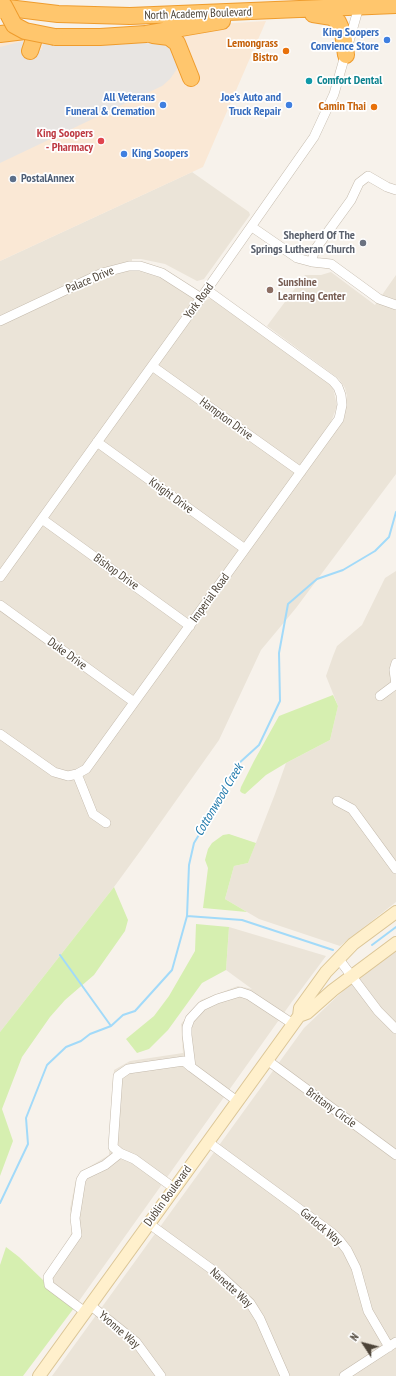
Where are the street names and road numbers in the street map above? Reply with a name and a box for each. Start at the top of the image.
street label: North Academy Boulevard [144,5,252,23]
street label: Palace Drive [64,263,116,297]
street label: York Road [181,280,217,322]
street label: Hampton Drive [197,395,255,443]
street label: Knight Drive [146,475,196,517]
street label: Bishop Drive [91,551,141,593]
street label: Imperial Road [187,571,233,625]
street label: Duke Drive [44,635,90,673]
street label: Brittany Circle [303,1085,359,1131]
street label: Dublin Boulevard [141,1163,195,1229]
street label: Garlock Way [297,1205,345,1249]
street label: Nanette Way [207,1265,255,1311]
street label: Yvonne Way [95,1308,143,1352]

